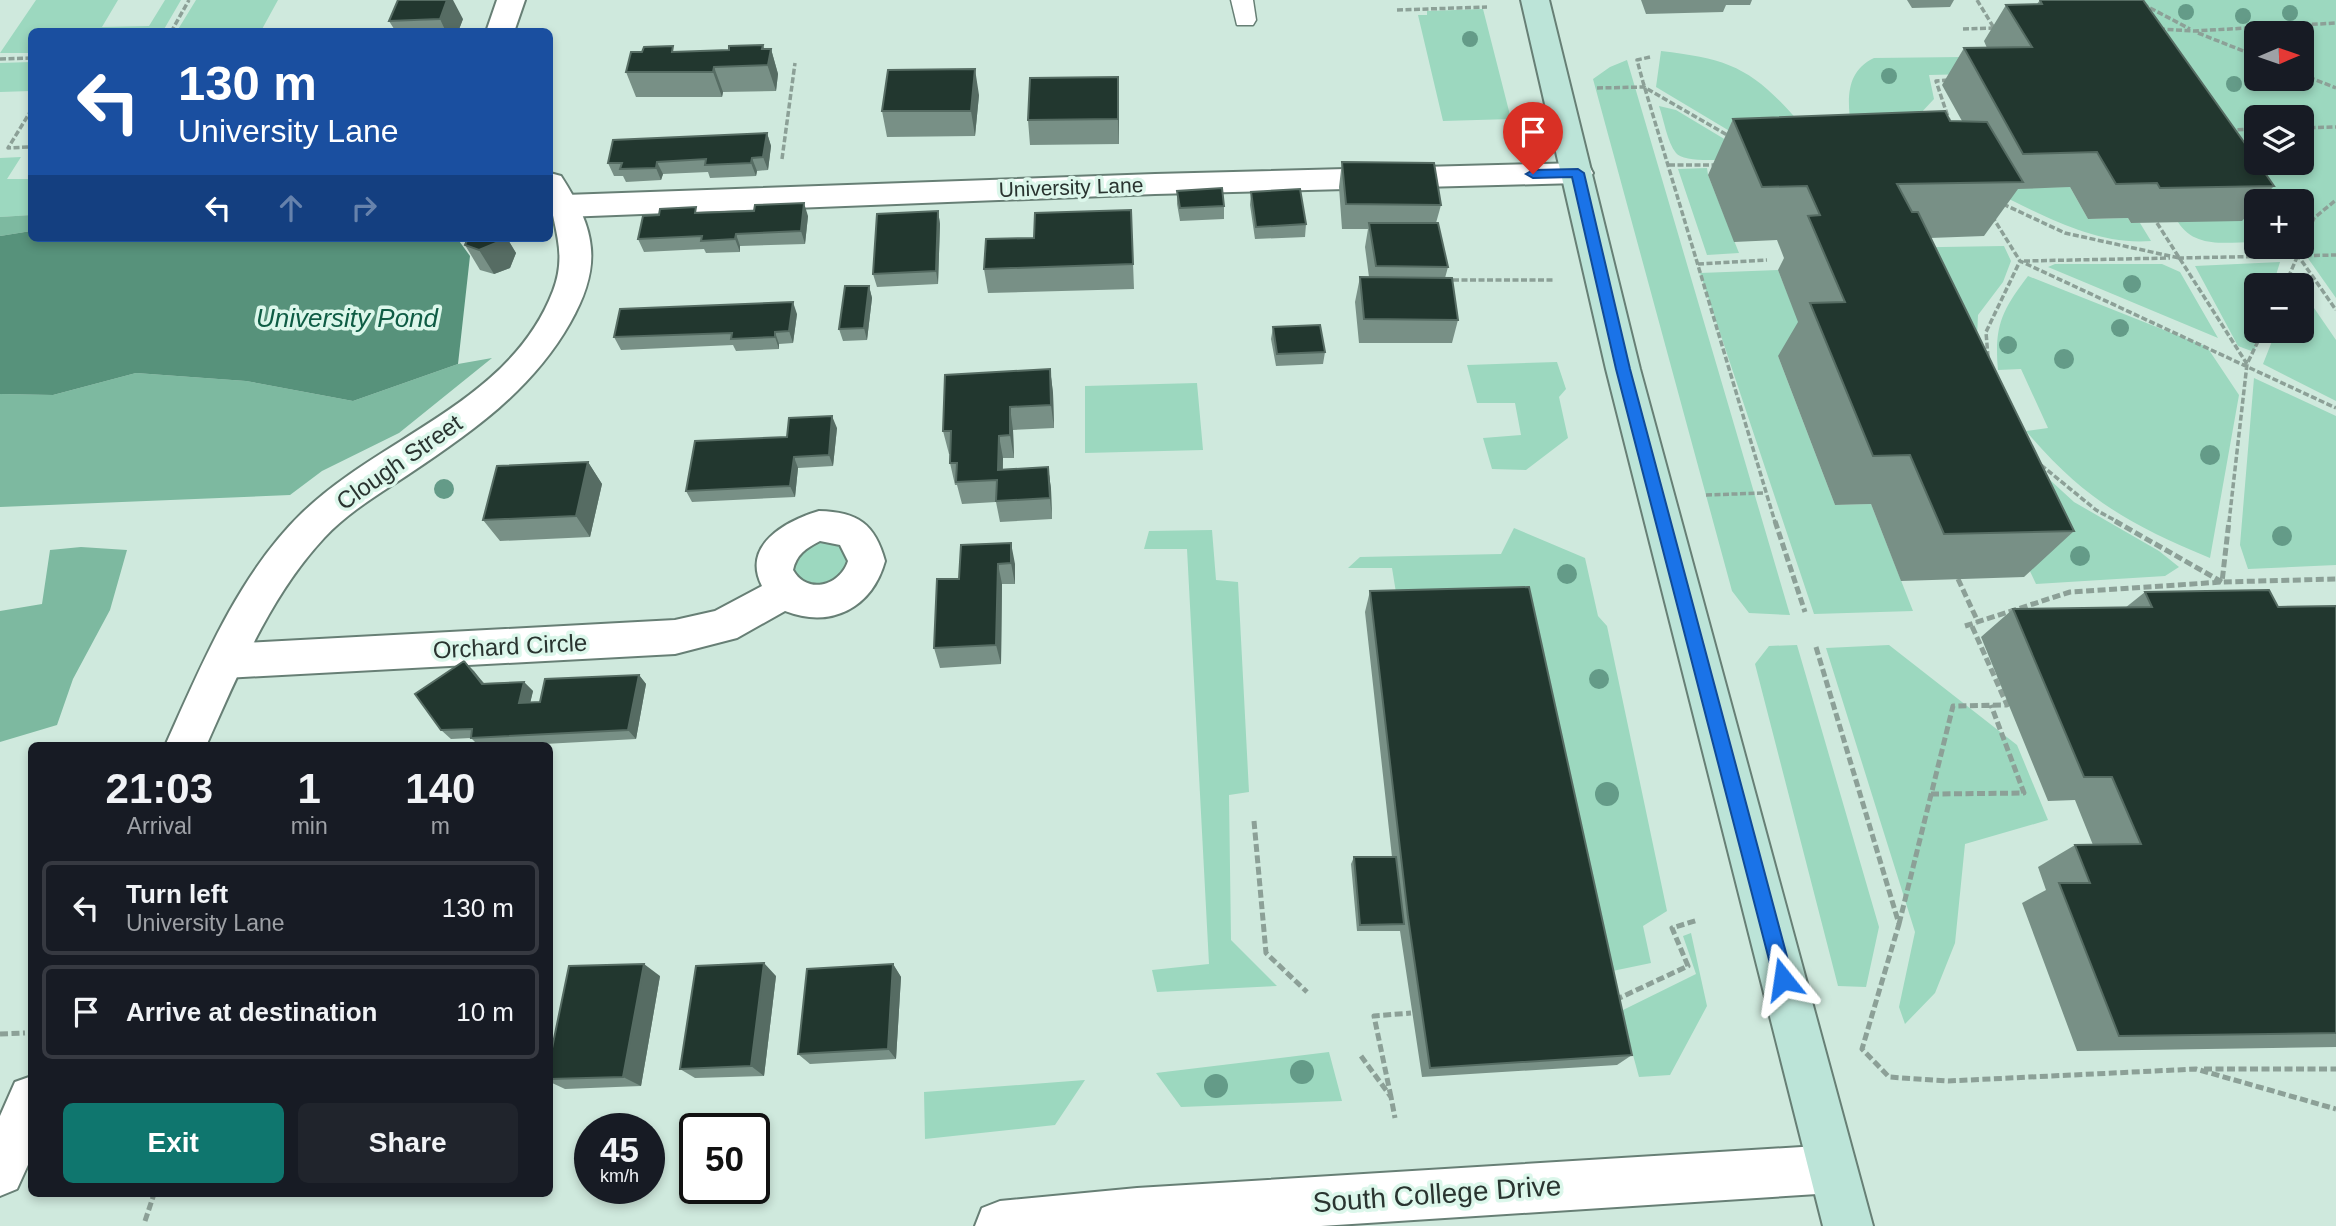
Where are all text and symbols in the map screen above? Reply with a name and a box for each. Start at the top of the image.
north arrow [2244,21,2314,91]
map controls [2244,21,2314,343]
icon: left [63,56,154,147]
text: 130 m [178,56,317,110]
pin [1503,102,1563,174]
button: layers [2244,105,2314,175]
text: University Lane [178,113,399,149]
icon: arrive [1514,113,1552,151]
street label: University Lane [998,173,1144,201]
icon: left [199,189,237,227]
icon: ahead [272,189,310,227]
icon: right [345,189,383,227]
button: + [2244,189,2314,259]
button: − [2244,273,2314,343]
water label: University Pond [256,303,440,333]
street label: Clough Street [331,409,467,515]
street label: Orchard Circle [432,628,588,664]
text: 21:03 [106,765,213,812]
text: 1 [297,765,321,812]
text: 140 [405,765,475,812]
text: Arrival [127,813,192,839]
text: min [291,813,328,839]
text: m [431,813,450,839]
text: Turn left [126,879,228,909]
icon: left [67,889,105,927]
text: 130 m [442,893,514,923]
text: University Lane [126,910,285,936]
position arrow [1746,942,1820,1016]
icon: arrive [67,993,105,1031]
text: Arrive at destination [126,997,377,1027]
text: 10 m [456,997,514,1027]
button: Exit [63,1103,284,1183]
button: Share [298,1103,518,1183]
speed limit sign: 50 [679,1113,770,1204]
text: 45 [600,1130,639,1169]
text: km/h [600,1166,639,1186]
street label: South College Drive [1312,1170,1562,1218]

